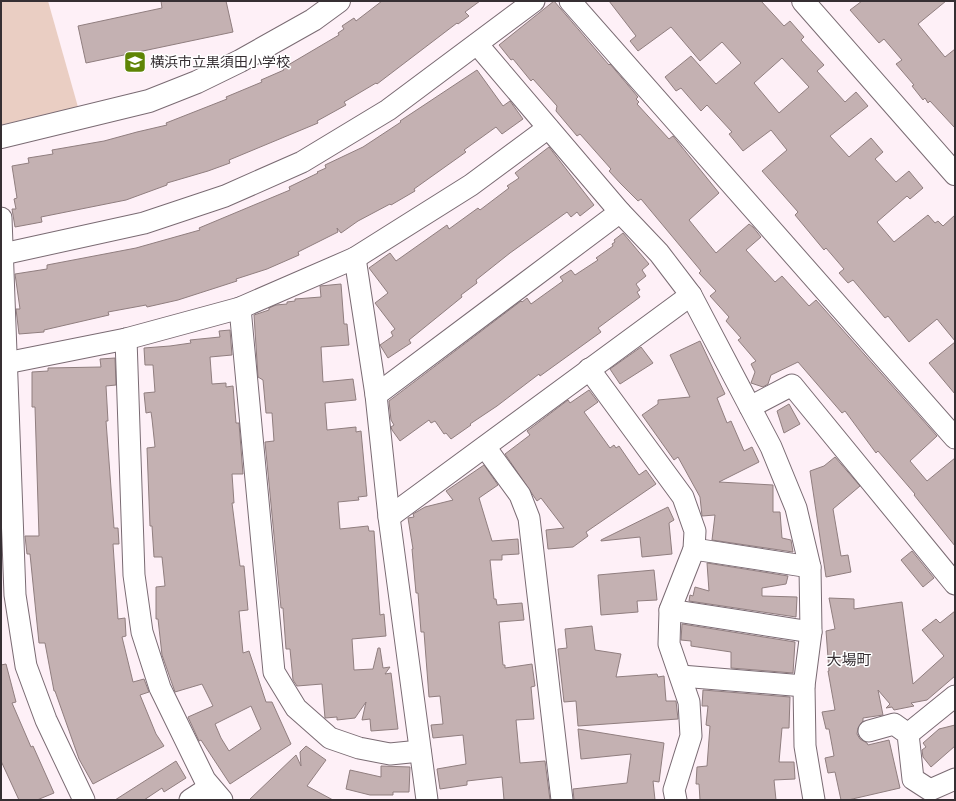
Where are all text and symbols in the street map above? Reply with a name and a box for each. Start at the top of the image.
school or university icon: 横浜市立黒須田小学校 [122,49,148,75]
place label: 横浜市立黒須田小学校 [150,53,290,70]
district label: 大場町 [826,650,872,668]

